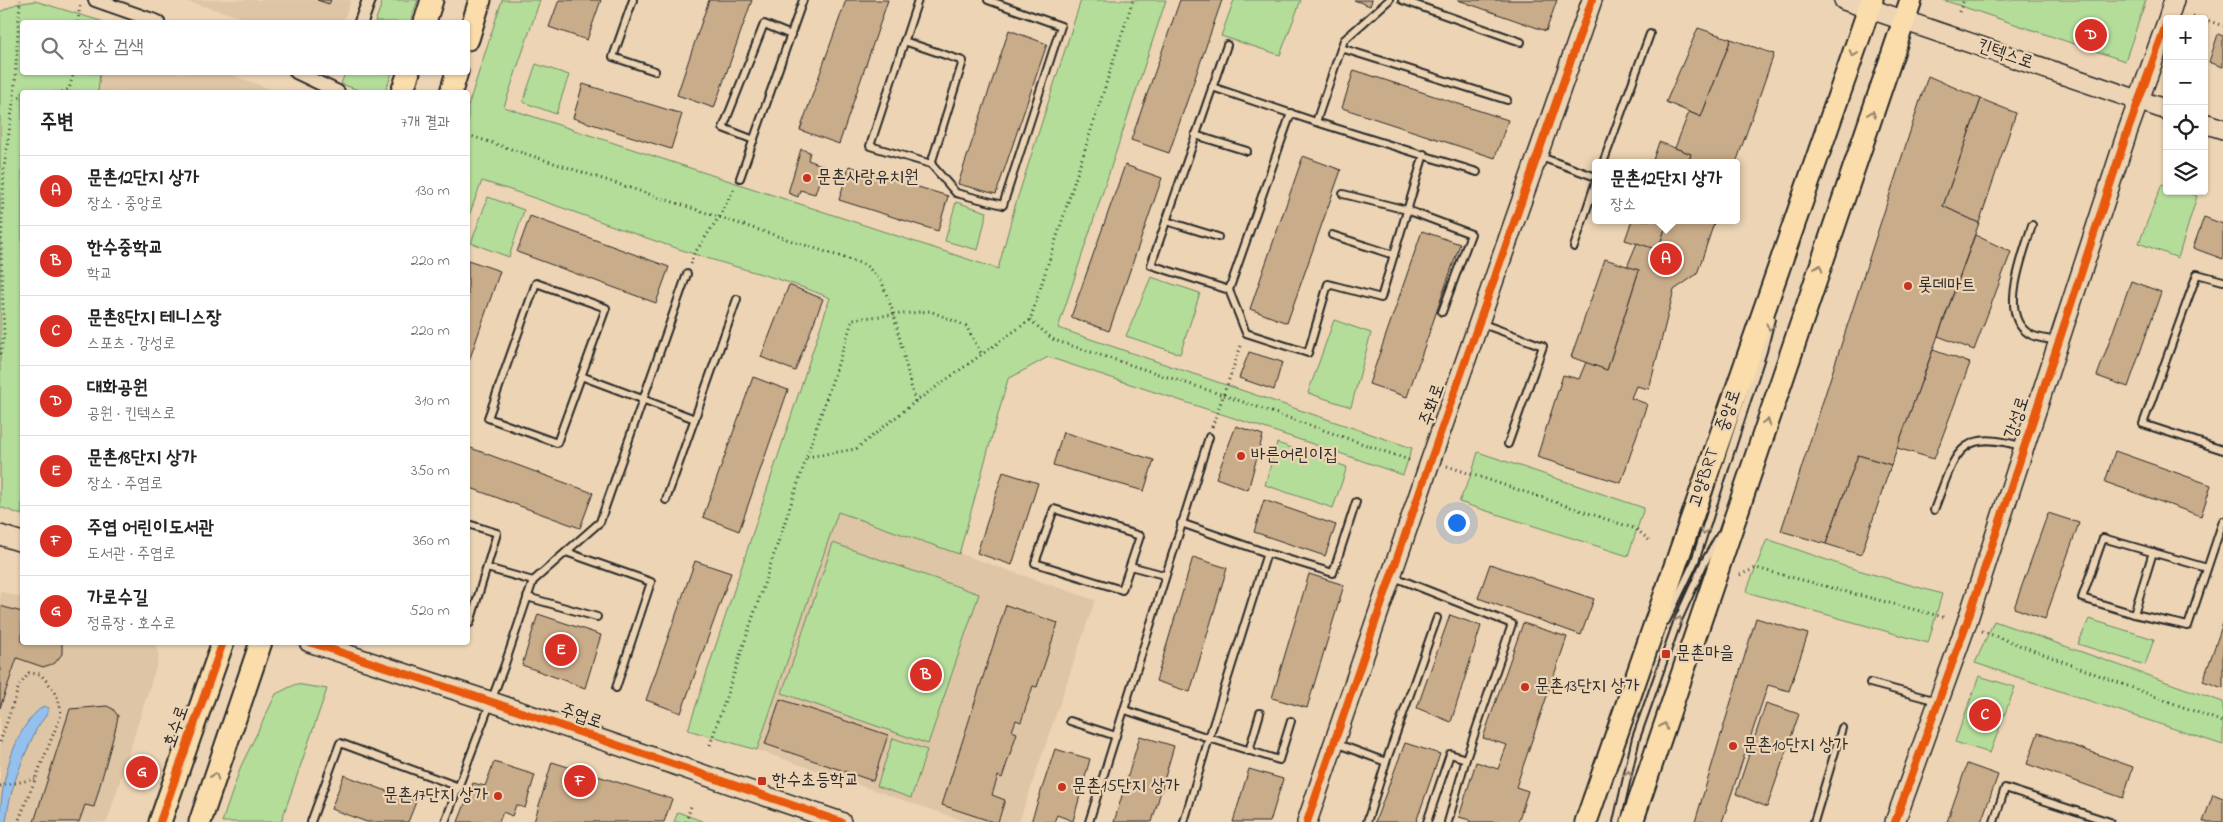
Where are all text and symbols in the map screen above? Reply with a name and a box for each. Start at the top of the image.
map controls [2163,15,2208,195]
button: + [2163,15,2208,60]
pin: D [2075,16,2107,54]
search box [20,20,470,75]
street label: 킨텍스로 [1973,33,2037,77]
icon: search [38,34,66,62]
text: 장소 검색 [78,34,144,61]
one-way arrow [1849,50,1859,58]
button: − [2163,60,2208,105]
button: locate [2163,105,2208,150]
text: 주변 [40,108,74,138]
text: 7개 결과 [401,111,450,135]
one-way arrow [1866,111,1876,119]
button: layers [2163,150,2208,195]
popup [1592,159,1740,224]
text: 문촌12단지 상가 [87,165,199,192]
place label: 문촌사랑유치원 [817,165,918,191]
text: 문촌12단지 상가 [1610,166,1722,193]
marker: 문촌사랑유치원 [801,172,813,184]
text: A [51,179,61,203]
text: 130 m [415,179,450,203]
text: 장소 · 중앙로 [87,192,163,216]
text: 장소 [1610,193,1636,217]
text: 한수중학교 [87,235,163,262]
pin: A [1650,240,1682,278]
text: B [51,249,61,273]
text: 220 m [411,249,450,273]
text: 학교 [87,262,113,286]
one-way arrow [1814,265,1824,273]
place label: 롯데마트 [1918,273,1976,299]
marker: 롯데마트 [1902,280,1914,292]
text: 문촌8단지 테니스장 [87,305,221,332]
text: C [52,319,60,343]
text: 220 m [411,319,450,343]
one-way arrow [1765,322,1775,330]
text: 스포츠 · 강성로 [87,332,176,356]
text: 대화공원 [87,375,148,402]
street label: 주화로 [1414,380,1452,430]
street label: 중앙로 [1710,386,1748,436]
text: D [50,389,62,413]
text: 310 m [415,389,450,413]
street label: 강성로 [1999,393,2037,443]
text: 공원 · 킨텍스로 [87,402,176,426]
one-way arrow [1761,418,1771,427]
place label: 바른어린이집 [1251,443,1338,469]
text: 문촌18단지 상가 [87,445,197,472]
street label: 고양BRT [1683,445,1727,511]
marker: 바른어린이집 [1235,450,1247,462]
text: E [51,459,61,483]
text: 350 m [411,459,450,483]
text: 장소 · 주엽로 [87,472,163,496]
your location [1444,510,1470,536]
text: 주엽 어린이도서관 [87,515,214,542]
one-way arrow [1700,527,1710,535]
text: F [51,529,61,553]
text: 360 m [413,529,450,553]
text: 도서관 · 주엽로 [87,542,176,566]
text: 가로수길 [87,585,148,612]
text: G [51,599,61,623]
text: 520 m [410,599,450,623]
text: 정류장 · 호수로 [87,612,176,636]
one-way arrow [1672,616,1683,625]
pin: E [545,631,577,669]
place label: 문촌마을 [1676,641,1734,667]
marker: 문촌마을 [1660,648,1672,660]
pin: B [910,656,942,694]
place label: 문촌13단지 상가 [1535,674,1640,700]
marker: 문촌13단지 상가 [1519,681,1531,693]
pin: C [1969,696,2001,734]
street label: 주엽로 [556,698,606,736]
street label: 호수로 [158,702,196,752]
one-way arrow [1658,722,1668,731]
place label: 문촌10단지 상가 [1743,733,1848,759]
marker: 문촌10단지 상가 [1727,740,1739,752]
pin: G [126,753,158,791]
pin: F [564,762,596,800]
place label: 한수초등학교 [772,768,859,794]
one-way arrow [1622,770,1633,779]
one-way arrow [210,772,220,781]
place label: 문촌15단지 상가 [1072,774,1180,800]
marker: 한수초등학교 [756,775,768,787]
marker: 문촌15단지 상가 [1056,781,1068,793]
place label: 문촌17단지 상가 [383,783,489,809]
marker: 문촌17단지 상가 [492,790,504,802]

